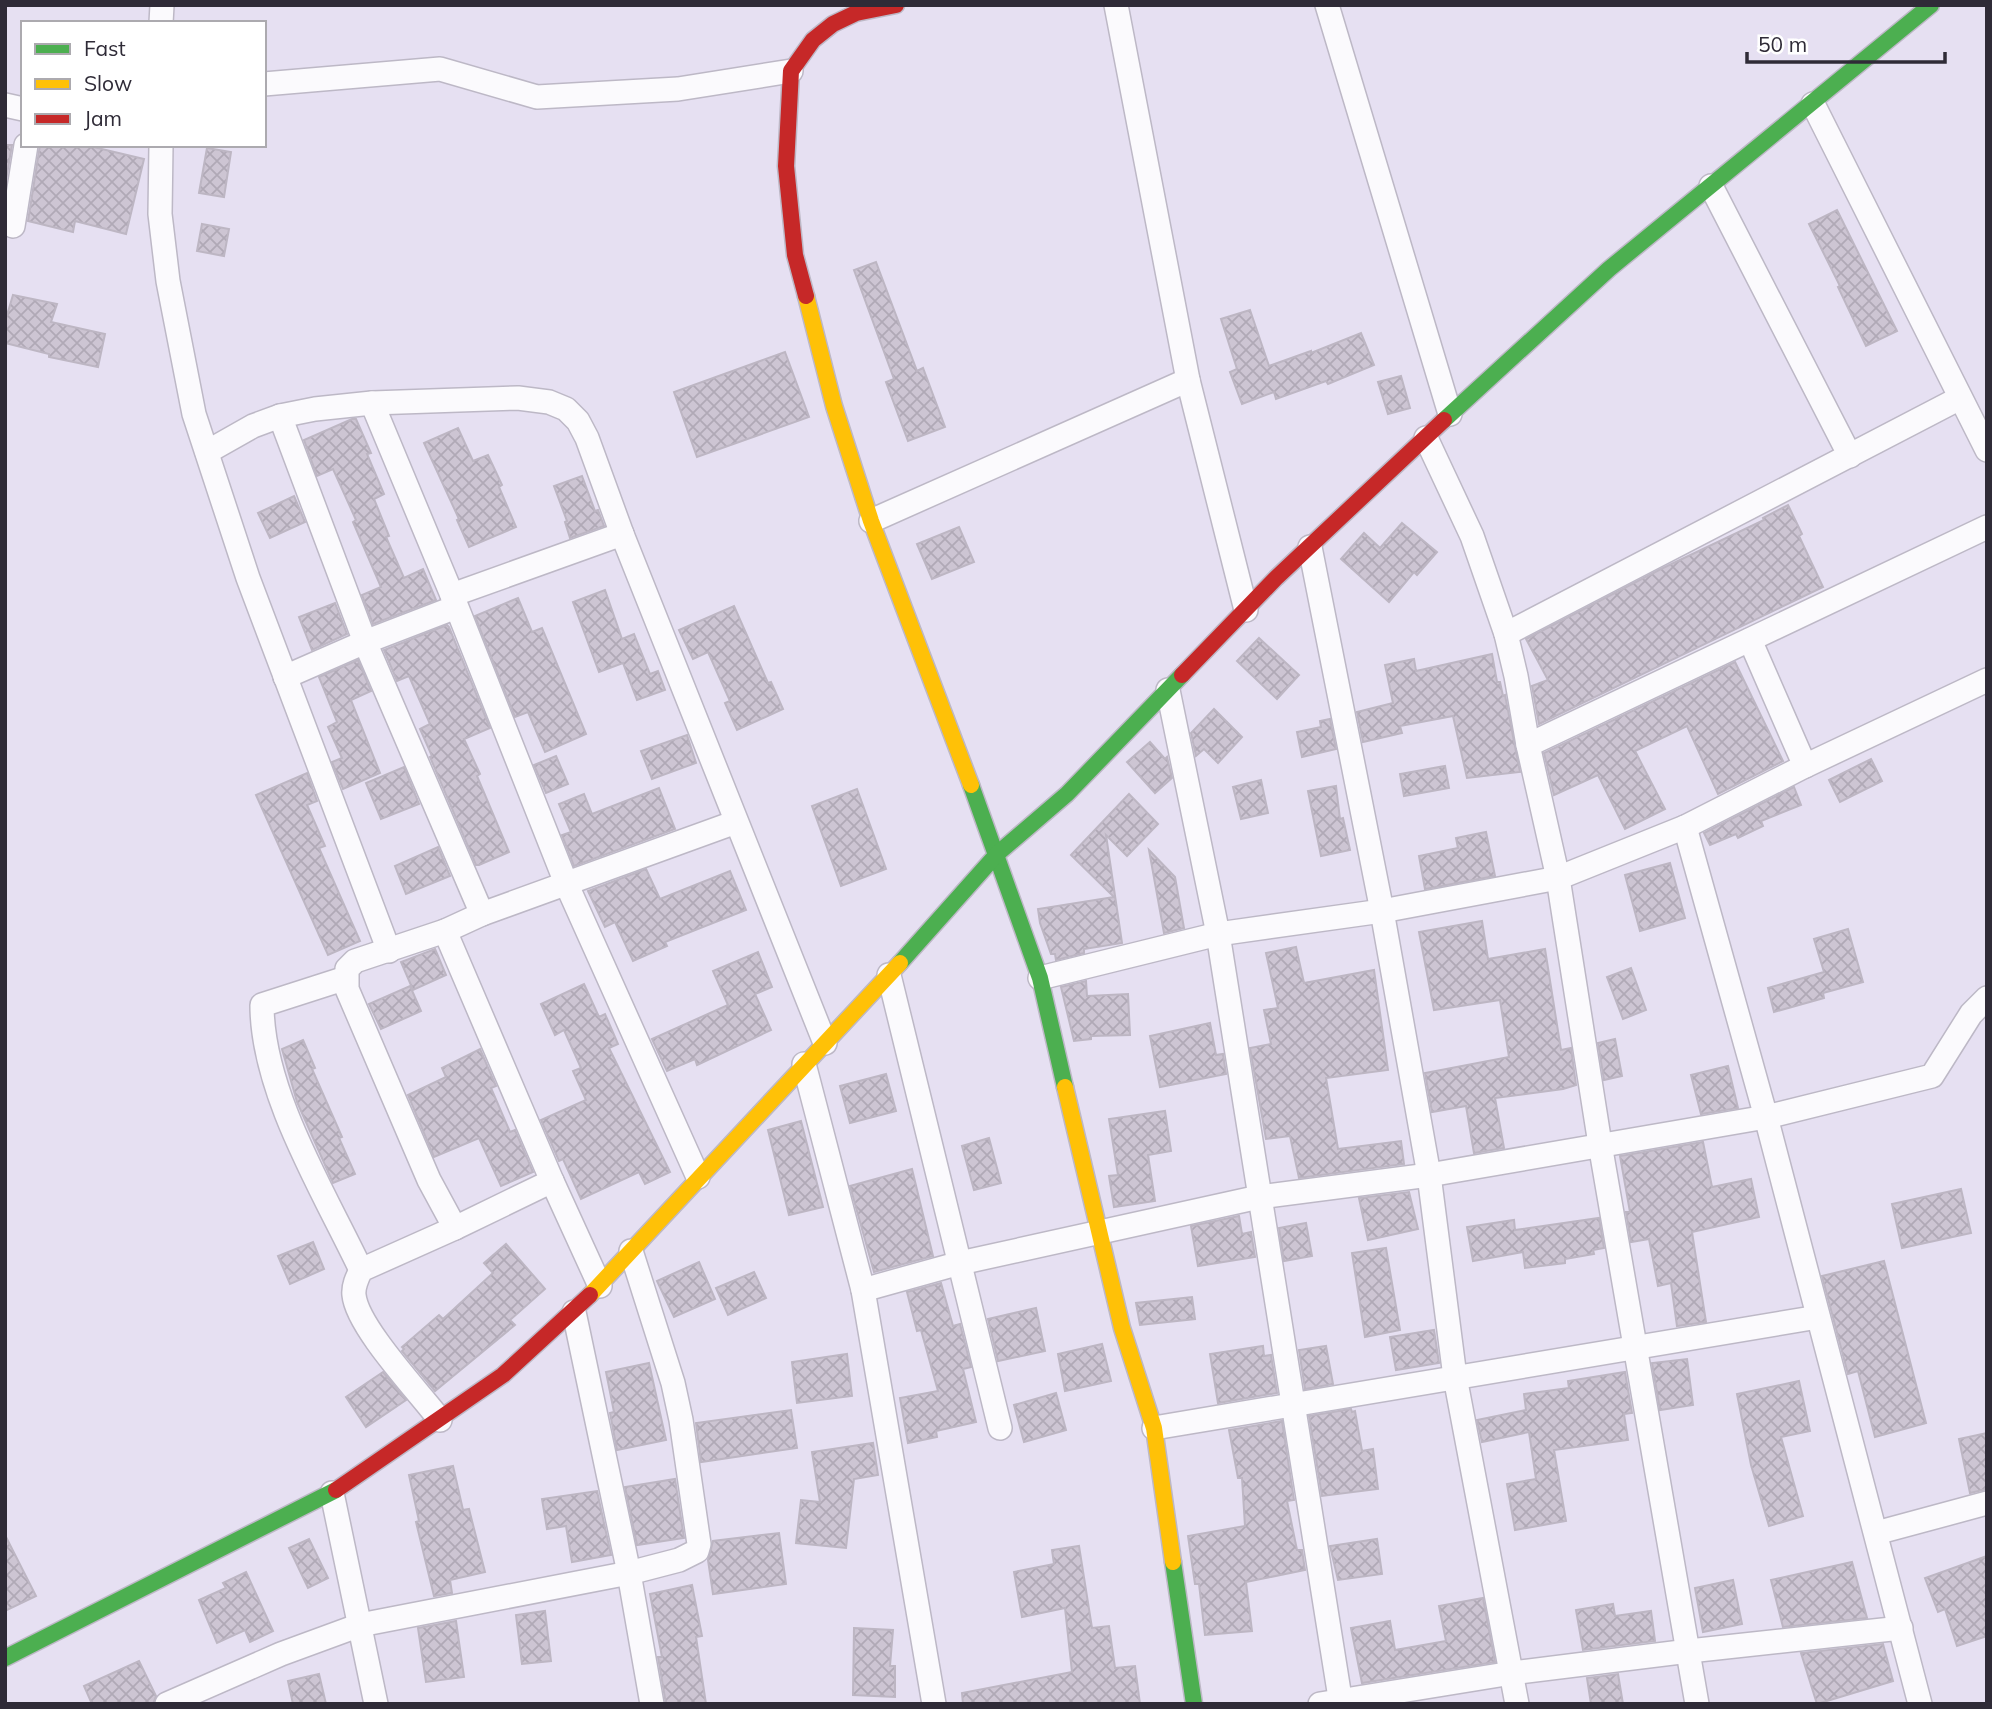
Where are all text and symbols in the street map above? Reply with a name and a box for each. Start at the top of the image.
legend [21,21,266,147]
scale bar [1747,21,1945,65]
text: 50 m [1758,31,1807,57]
text: Fast [84,35,126,61]
text: Slow [84,70,132,96]
text: Jam [84,105,122,131]

